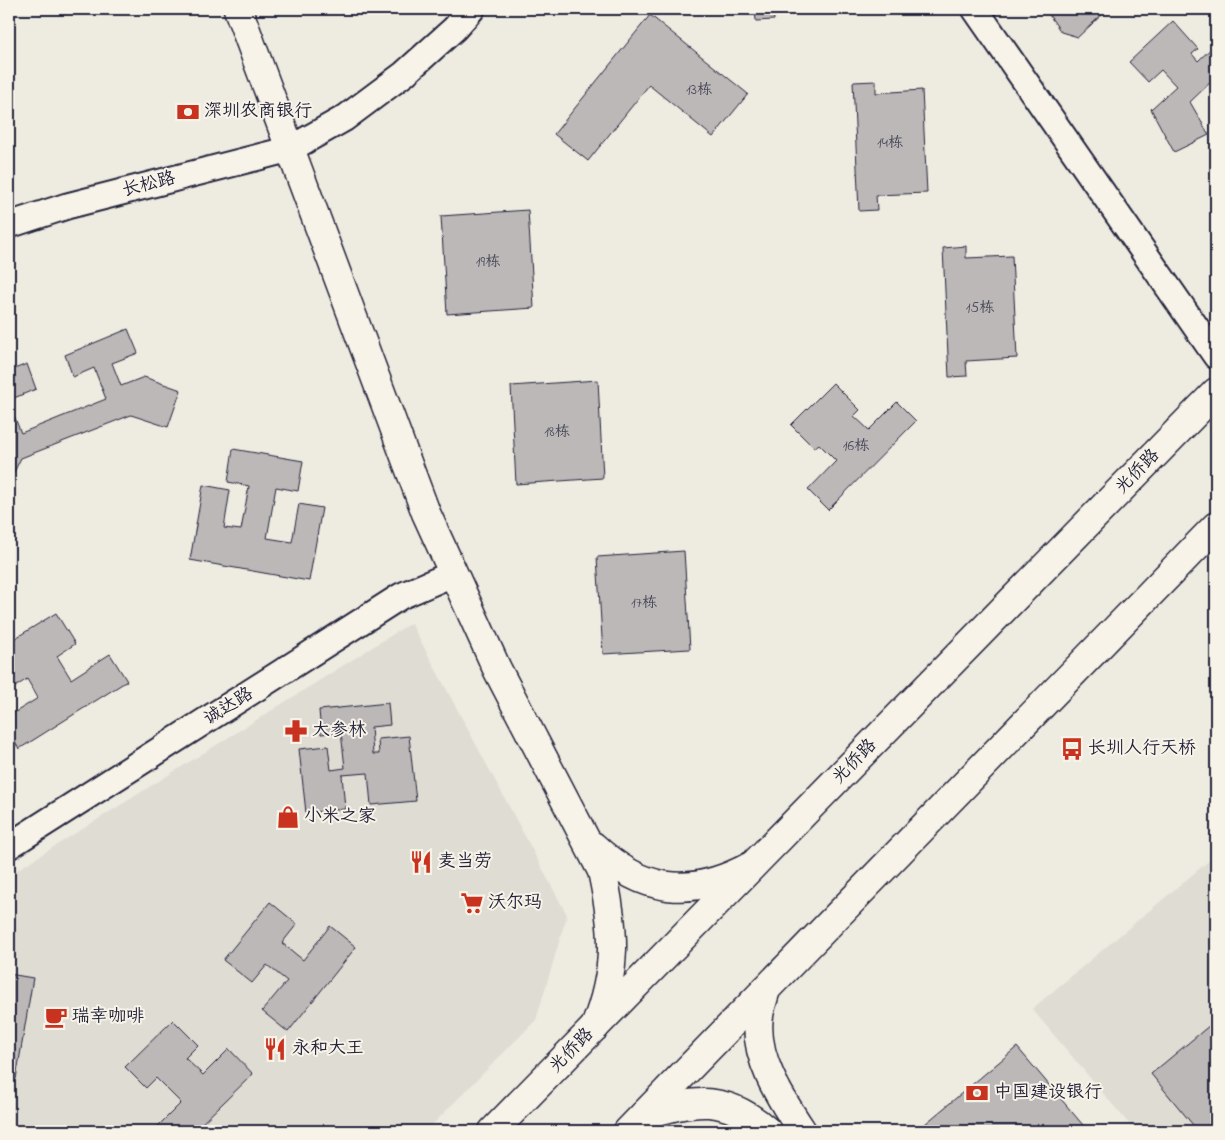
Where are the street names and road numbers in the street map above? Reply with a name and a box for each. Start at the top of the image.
street label: 长松路 [120,166,178,204]
street label: 光侨路 [1110,444,1166,500]
street label: 诚达路 [199,682,259,732]
street label: 光侨路 [827,734,883,790]
street label: 光侨路 [544,1023,600,1079]

